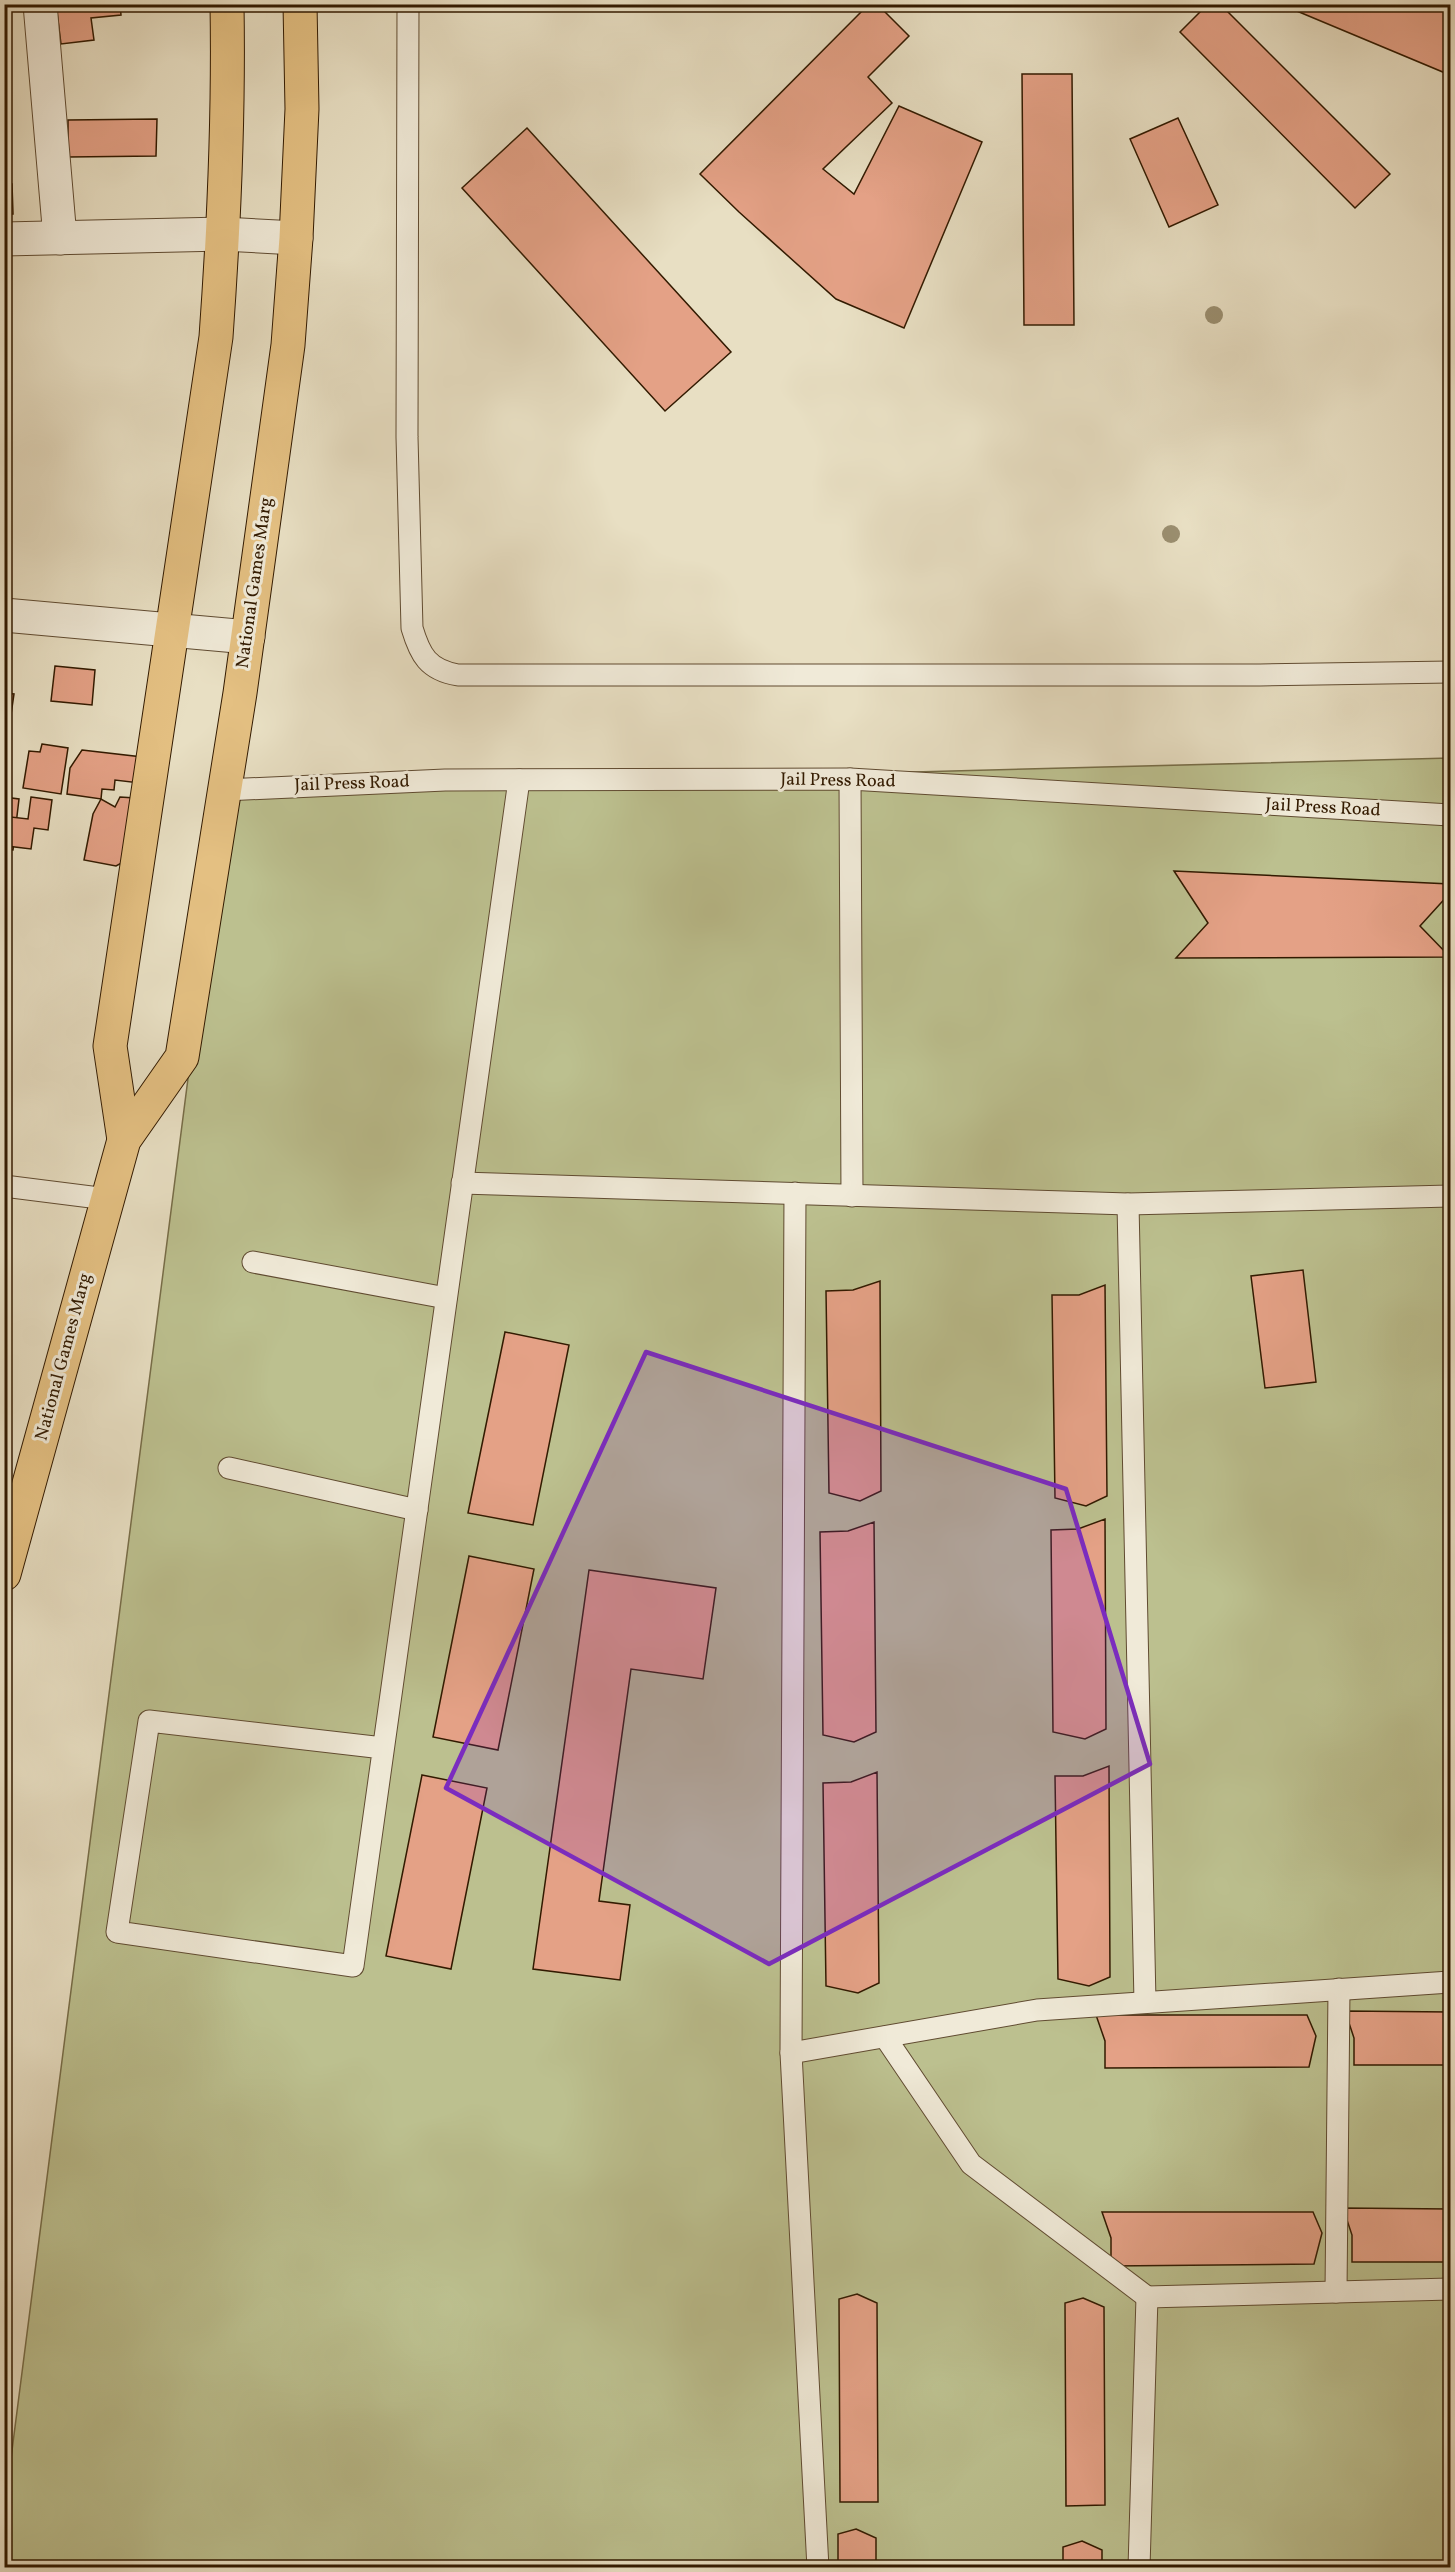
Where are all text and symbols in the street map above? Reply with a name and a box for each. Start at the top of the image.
street label: National Games Marg [231,496,279,670]
street label: Jail Press Road [780,767,896,795]
street label: Jail Press Road [294,769,410,799]
street label: Jail Press Road [1265,792,1381,824]
street label: National Games Marg [30,1270,98,1444]

